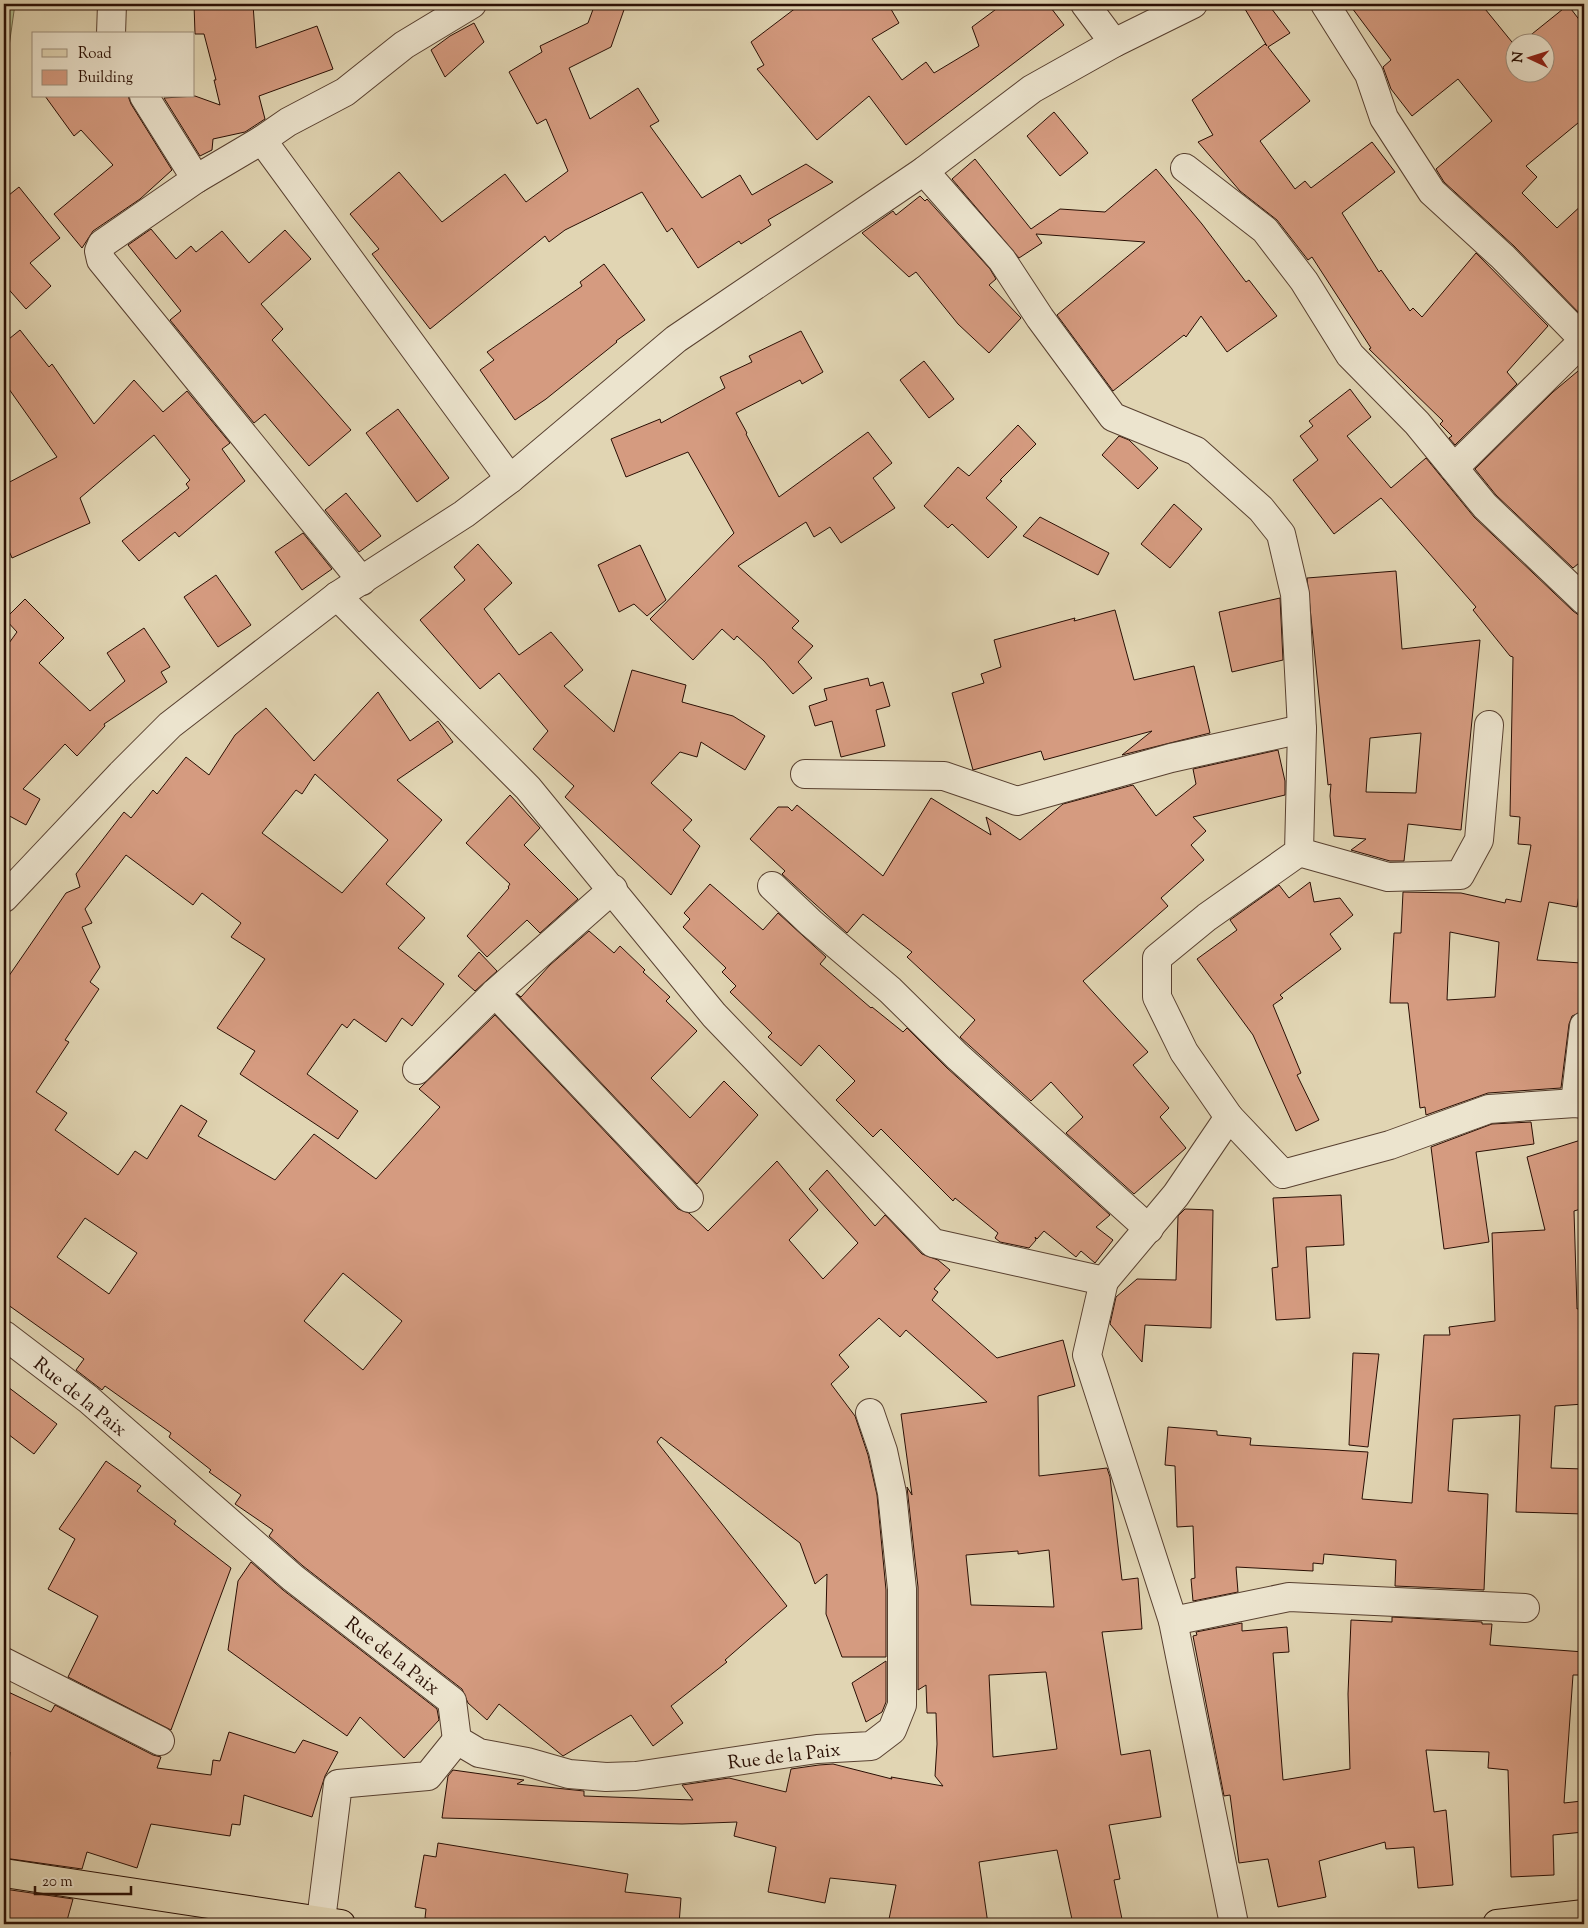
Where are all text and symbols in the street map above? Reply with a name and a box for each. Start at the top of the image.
legend [32,32,195,98]
north arrow [1506,32,1556,82]
text: Road [78,44,112,65]
text: N [1509,51,1529,64]
text: Building [78,68,133,89]
street label: Rue de la Paix [27,1352,132,1444]
street label: Rue de la Paix [338,1611,444,1703]
street label: Rue de la Paix [726,1737,842,1778]
scale bar [35,1863,131,1895]
text: 20 m [42,1872,73,1893]

